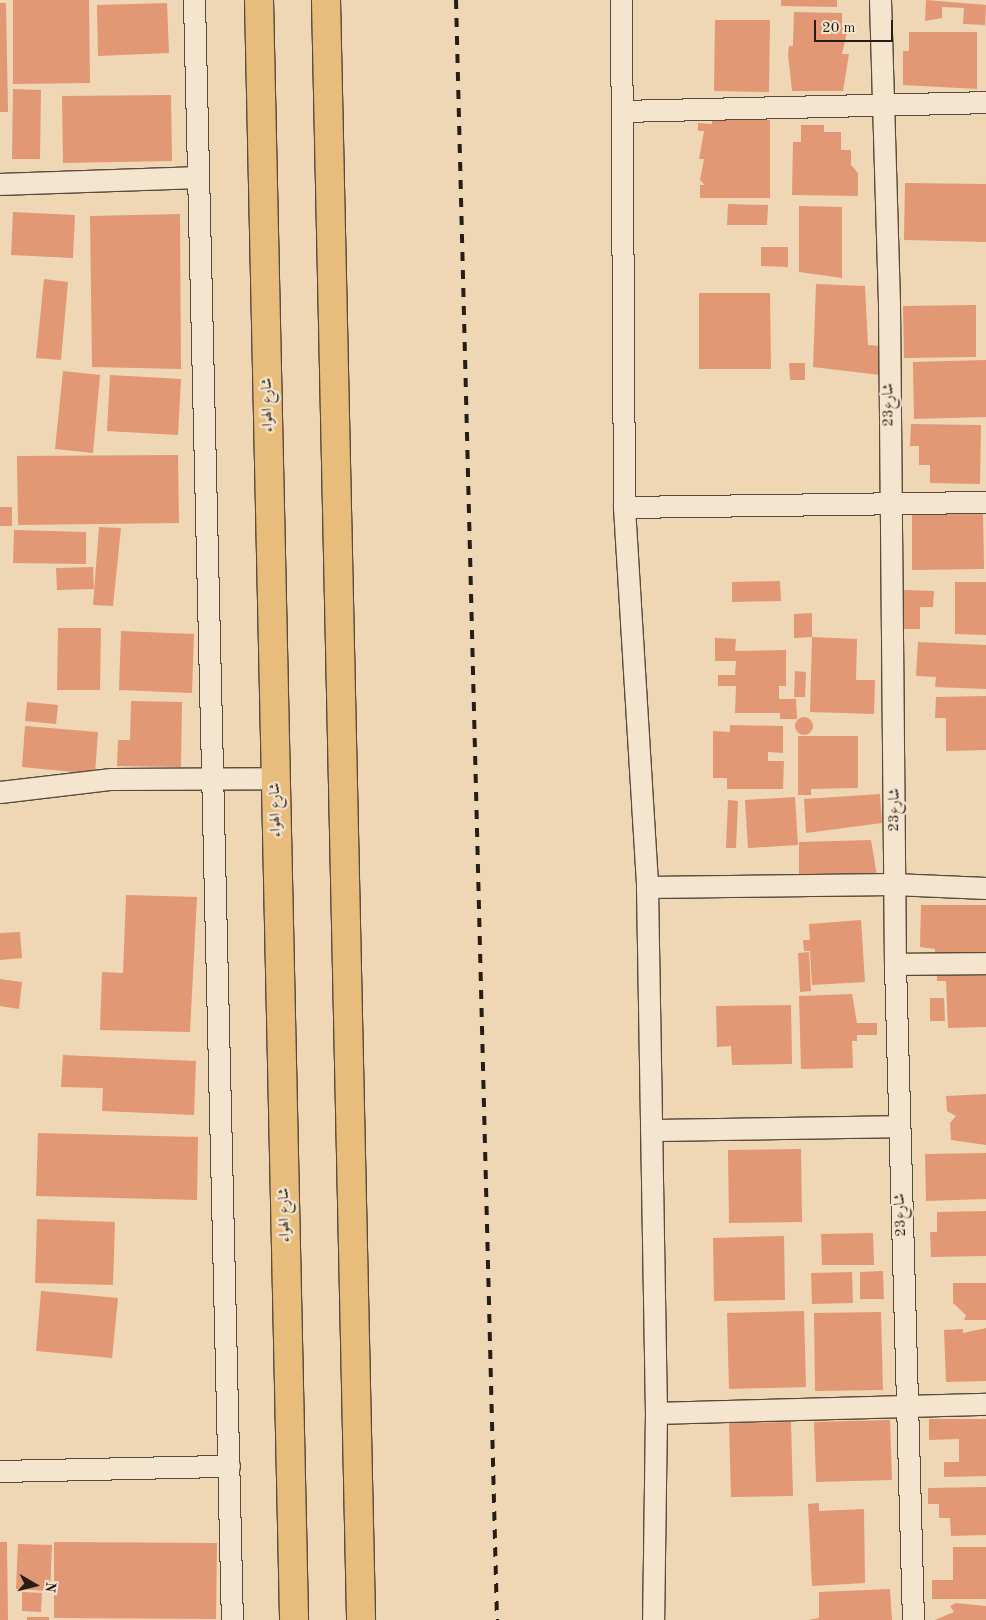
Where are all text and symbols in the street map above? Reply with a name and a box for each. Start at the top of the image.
scale bar [816,10,895,42]
text: 20 m [822,21,856,36]
street label: شارع الهواء [259,378,277,432]
street label: شارع23 [880,383,898,427]
street label: شارع الهواء [267,783,285,837]
street label: شارع23 [886,788,904,832]
street label: شارع الهواء [276,1188,294,1242]
street label: شارع23 [891,1193,911,1237]
north arrow [10,1560,60,1610]
text: N [42,1581,58,1593]

